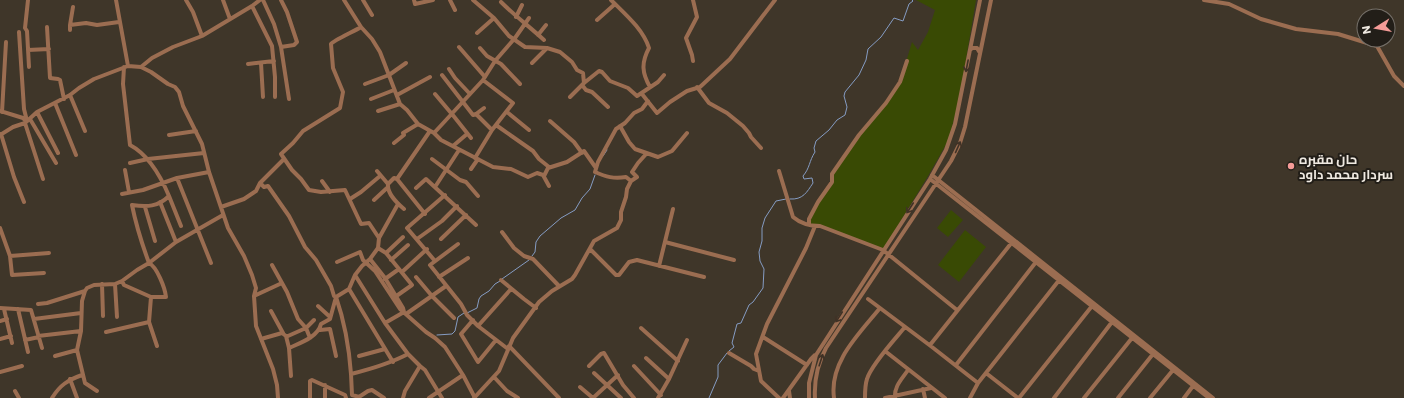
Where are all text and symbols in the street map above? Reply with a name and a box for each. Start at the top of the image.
north arrow [1356,8,1396,48]
text: N [1358,24,1375,35]
one-way arrow [963,59,971,72]
one-way arrow [954,141,962,153]
place label: حان مقبره سردار محمد داود [1299,150,1393,184]
marker: حان مقبره سردار محمد داود [1286,161,1296,171]
one-way arrow [906,202,914,213]
one-way arrow [835,311,843,323]
one-way arrow [818,353,825,366]

